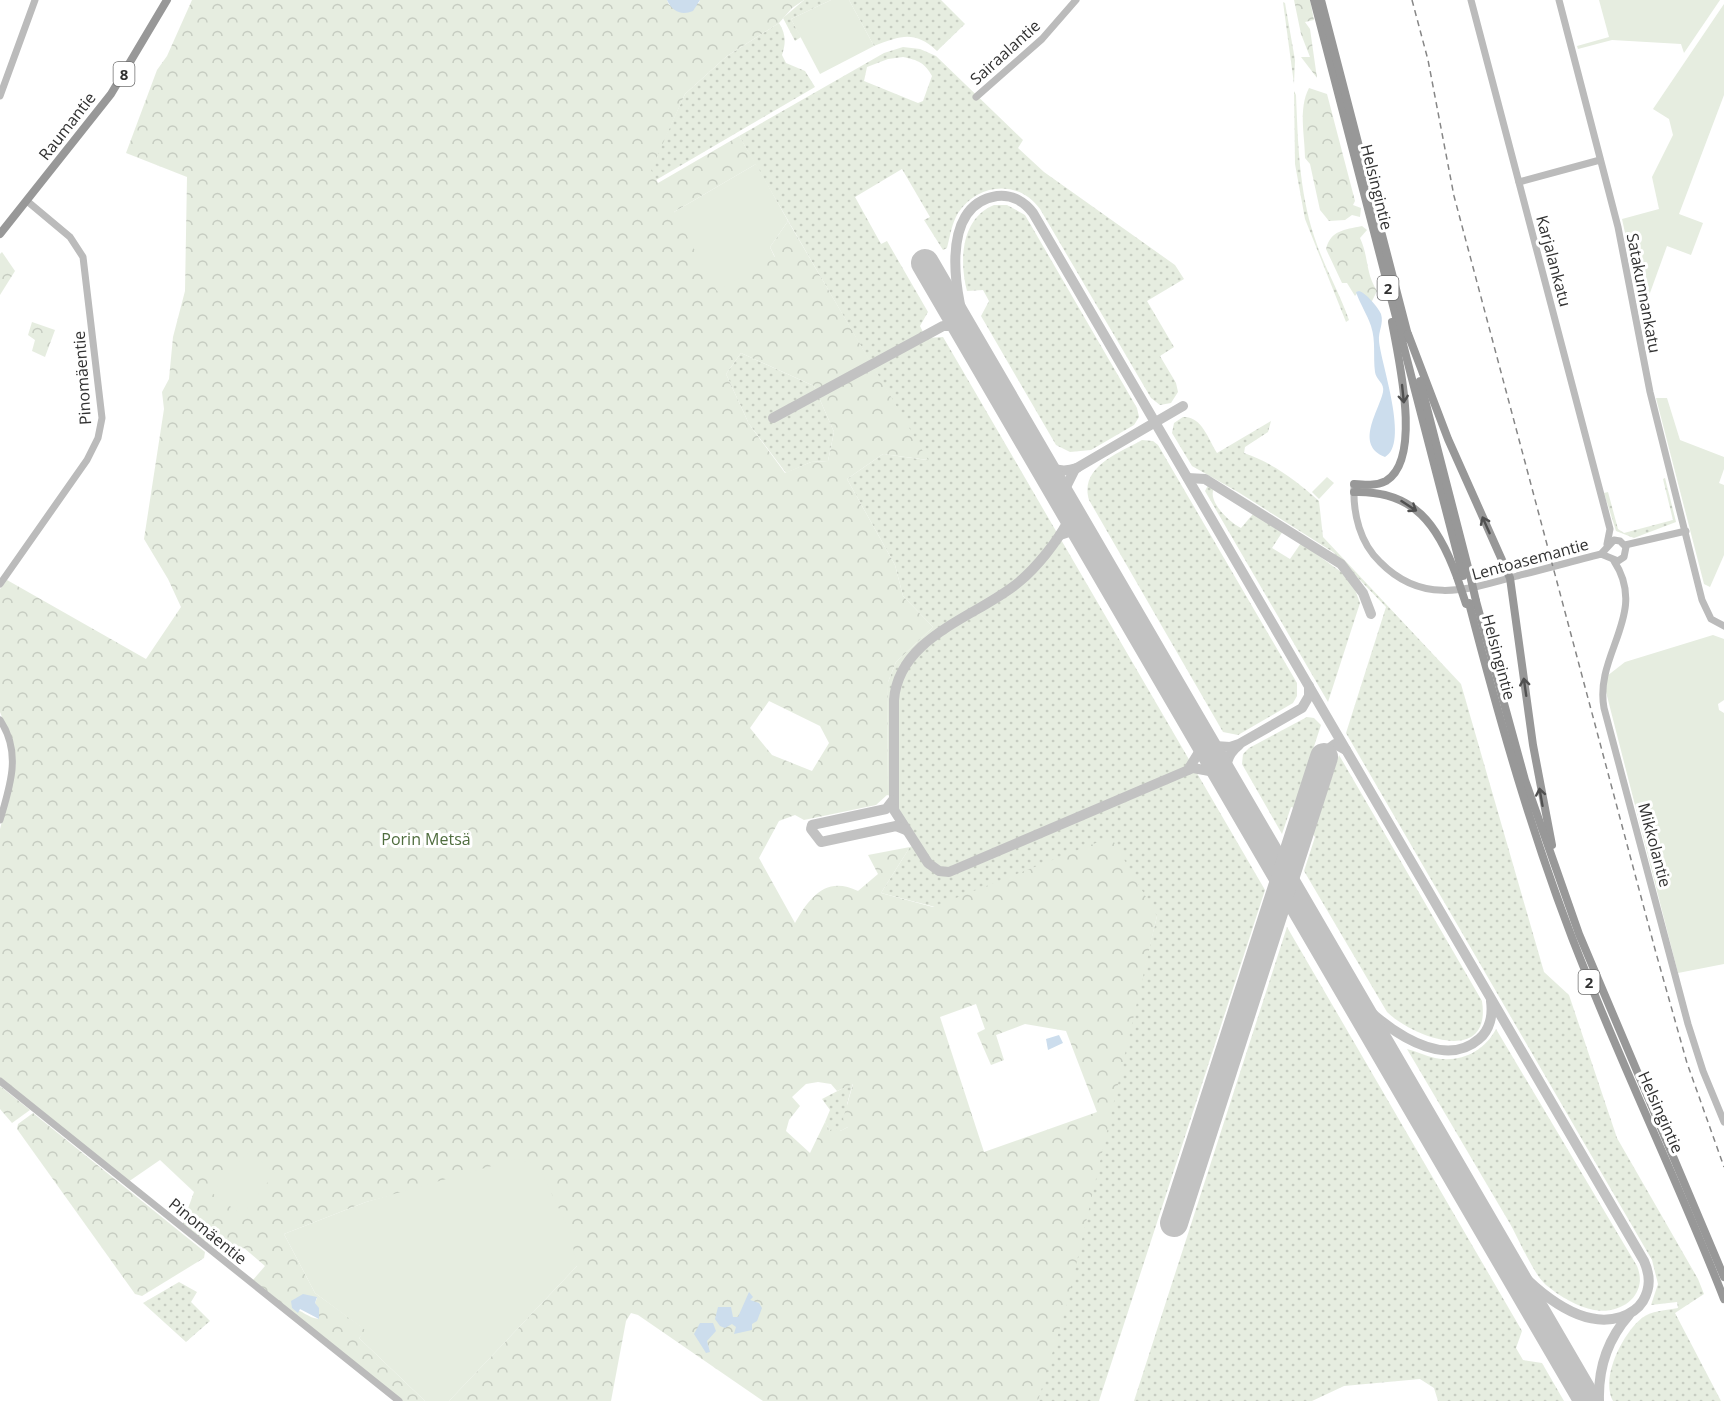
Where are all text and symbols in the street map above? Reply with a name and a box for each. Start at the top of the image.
street label: Sairaalantie [965,15,1045,89]
road number: 8 [114,62,134,86]
street label: Raumantie [33,87,101,165]
street label: Helsingintie [1356,142,1398,232]
street label: Karjalankatu [1531,213,1577,309]
street label: Satakunnankatu [1622,231,1666,355]
road number: 2 [1378,276,1398,300]
street label: Pinomäentie [68,330,96,426]
one-way arrow [1398,384,1409,404]
one-way arrow [1401,499,1418,512]
one-way arrow [1480,516,1491,534]
street label: Lentoasemantie [1469,533,1591,585]
street label: Helsingintie [1477,612,1521,702]
one-way arrow [1519,677,1530,697]
one-way arrow [1536,787,1547,807]
street label: Mikkolantie [1633,800,1677,890]
park label: Porin Metsä [381,828,471,850]
road number: 2 [1578,970,1600,994]
street label: Helsingintie [1633,1068,1689,1156]
street label: Pinomäentie [164,1193,252,1269]

